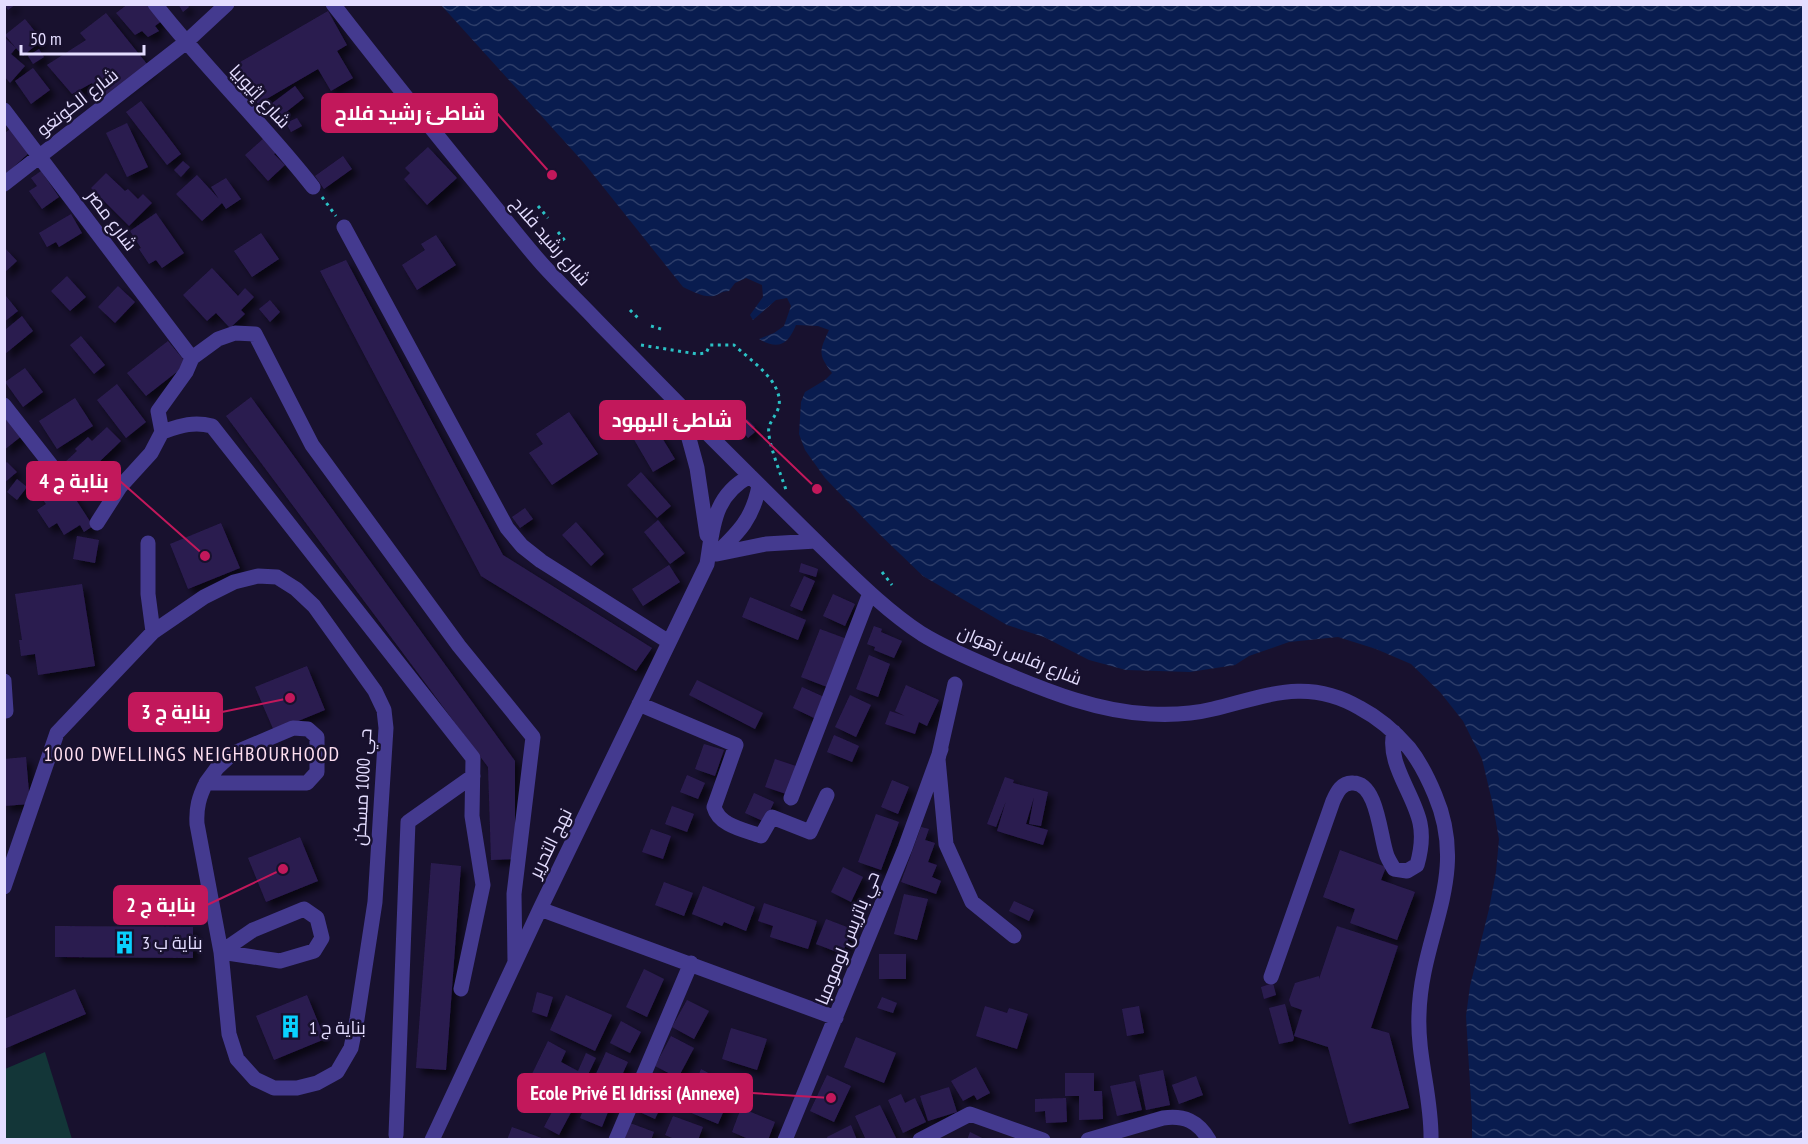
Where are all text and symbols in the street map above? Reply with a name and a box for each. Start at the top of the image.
scale bar [21,18,144,56]
text: 50 m [30,27,62,50]
street label: شارع إثيوبيا [224,59,295,134]
street label: شارع الكونغو [32,63,123,142]
callout: شاطئ رشيد فلاح [322,94,497,132]
text: شاطئ رشيد فلاح [335,100,485,127]
street label: شارع مصر [80,184,142,256]
street label: شارع رشيد فلاح [505,192,596,291]
callout: شاطئ اليهود [600,401,745,439]
text: شاطئ اليهود [612,407,732,433]
callout: بناية ج 4 [27,462,120,500]
text: بناية ج 4 [39,468,109,495]
street label: شارع رفاس زهوان [954,620,1085,691]
callout: بناية ج 3 [129,693,222,731]
text: بناية ج 3 [141,699,211,726]
street label: حي 1000 مسكن [347,728,380,846]
district label: 1000 DWELLINGS NEIGHBOURHOOD [43,741,341,767]
street label: نهج التحرير [523,804,578,883]
street label: حي باتريس لومومبا [810,868,887,1009]
callout: بناية ج 2 [114,886,207,924]
text: بناية ج 2 [126,892,196,919]
building icon: بناية ب 3 [111,929,137,955]
place label: بناية ب 3 [142,931,203,954]
building icon: بناية ج 1 [278,1014,304,1040]
place label: بناية ج 1 [309,1016,366,1040]
callout: Ecole Privé El Idrissi (Annexe) [518,1074,752,1112]
text: Ecole Privé El Idrissi (Annexe) [530,1080,740,1106]

